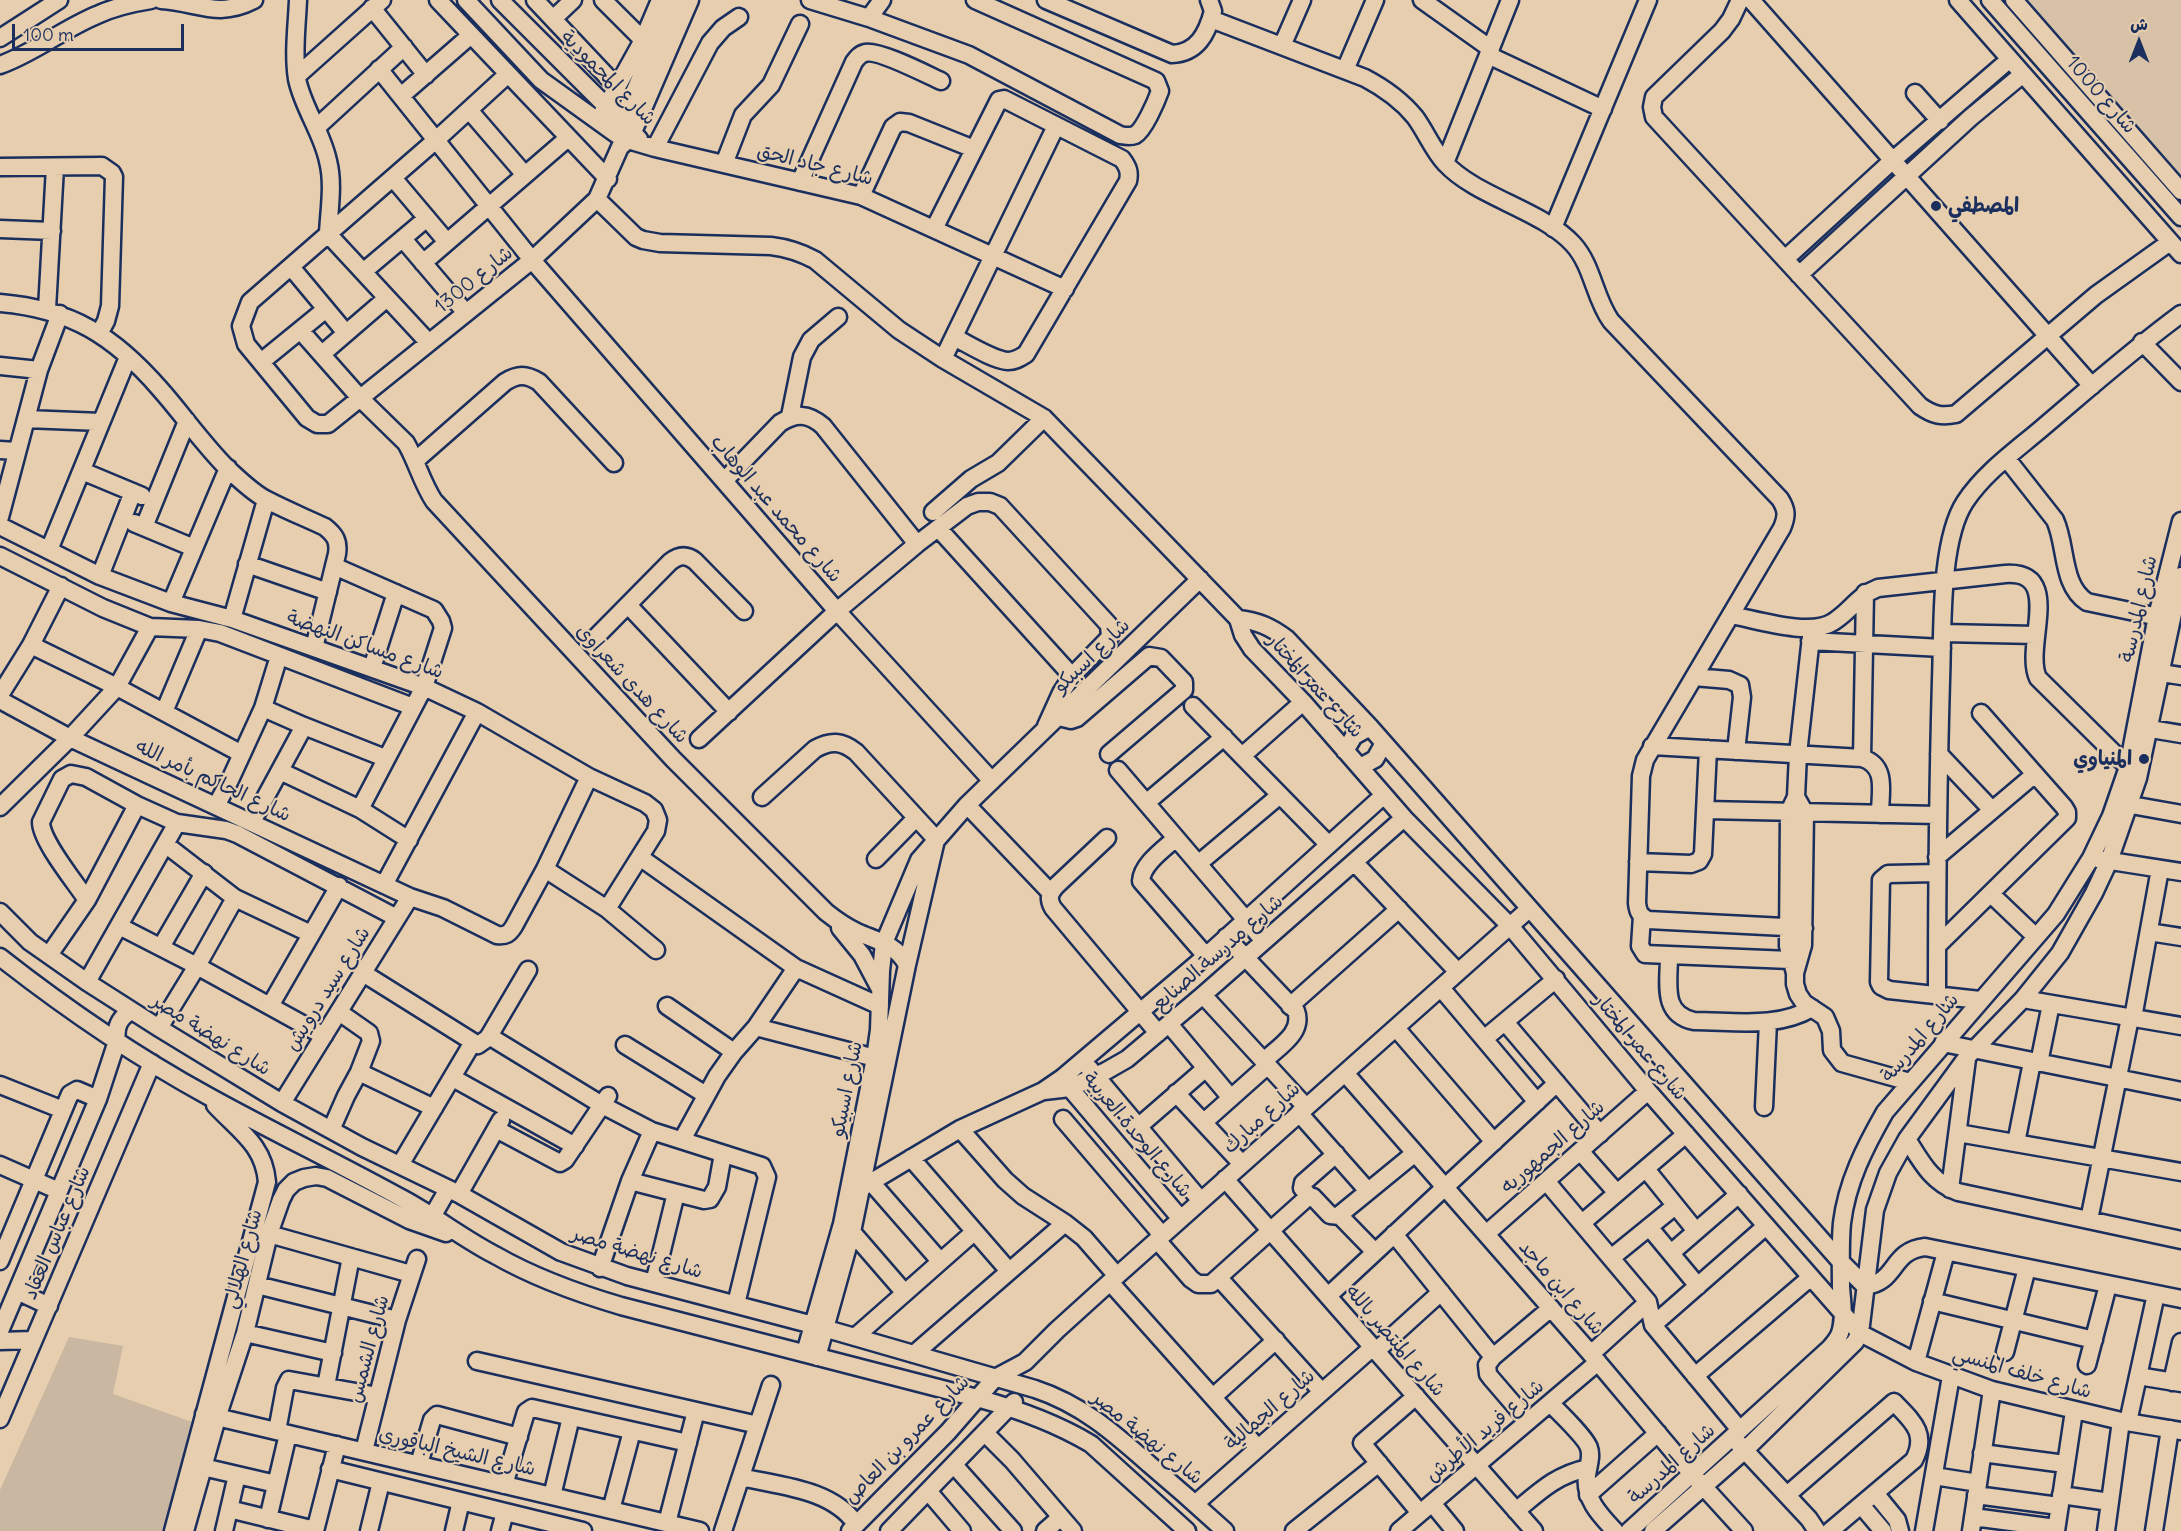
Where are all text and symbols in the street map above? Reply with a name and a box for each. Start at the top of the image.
scale bar [15,12,188,50]
north arrow [2109,12,2169,72]
text: ش [2130,14,2148,34]
text: 100 m [23,23,74,46]
street label: شارع المحمودية [555,25,661,131]
street label: شارع 1000 [2061,51,2141,139]
street label: شارع جاد الحق [754,139,876,191]
place label: المصطفي [1948,194,2019,218]
marker: المصطفي [1929,199,1943,213]
street label: شارع 1300 [430,241,518,319]
street label: شارع محمد عبد الوهاب [705,430,847,588]
street label: شارع المدرسة [2115,553,2163,665]
street label: شارع مساكن النهضة [283,605,447,685]
street label: شارع اسبيكو [1049,614,1135,698]
street label: شارع هدى شعراوى [571,619,693,749]
street label: شارع عمر المختار [1262,629,1368,743]
street label: شارع الحاكم بأمر الله [131,734,295,828]
place label: المنياوي [2073,747,2132,771]
marker: المنياوي [2137,752,2151,766]
street label: شارع مدرسة الصنايع [1148,890,1288,1016]
street label: شارع سيد درويش [280,923,376,1055]
street label: شارع نهضة مصر [147,989,275,1081]
street label: شارع عمر المختار [1588,989,1692,1105]
street label: شارع المدرسة [1876,989,1964,1087]
street label: شارع اسبيكو [826,1039,868,1139]
street label: شارع الوحدة العربية [1078,1067,1196,1203]
street label: شارع مبارك [1218,1077,1306,1159]
street label: شارع الجمهوريه [1496,1095,1610,1199]
street label: شارع عباس العقاد [18,1163,96,1303]
street label: شارع الهلالي [218,1207,268,1311]
street label: شارع نهضة مصر [568,1222,706,1284]
street label: شارع ابن ماجد [1513,1236,1609,1340]
street label: شارع المنتصر بالله [1340,1280,1450,1402]
street label: شارع الشمس [343,1292,395,1406]
street label: شارع خلف المنسي [1950,1342,2094,1404]
street label: شارع الجمالية [1220,1364,1320,1456]
street label: شارع عمرو بن العاص [839,1371,975,1509]
street label: شارع فريد الأطرش [1421,1374,1549,1488]
street label: شارع نهضة مصر [1087,1386,1207,1490]
street label: شارع المدرسة [1624,1419,1720,1509]
street label: شارع الشيخ الباقوري [376,1422,538,1482]

